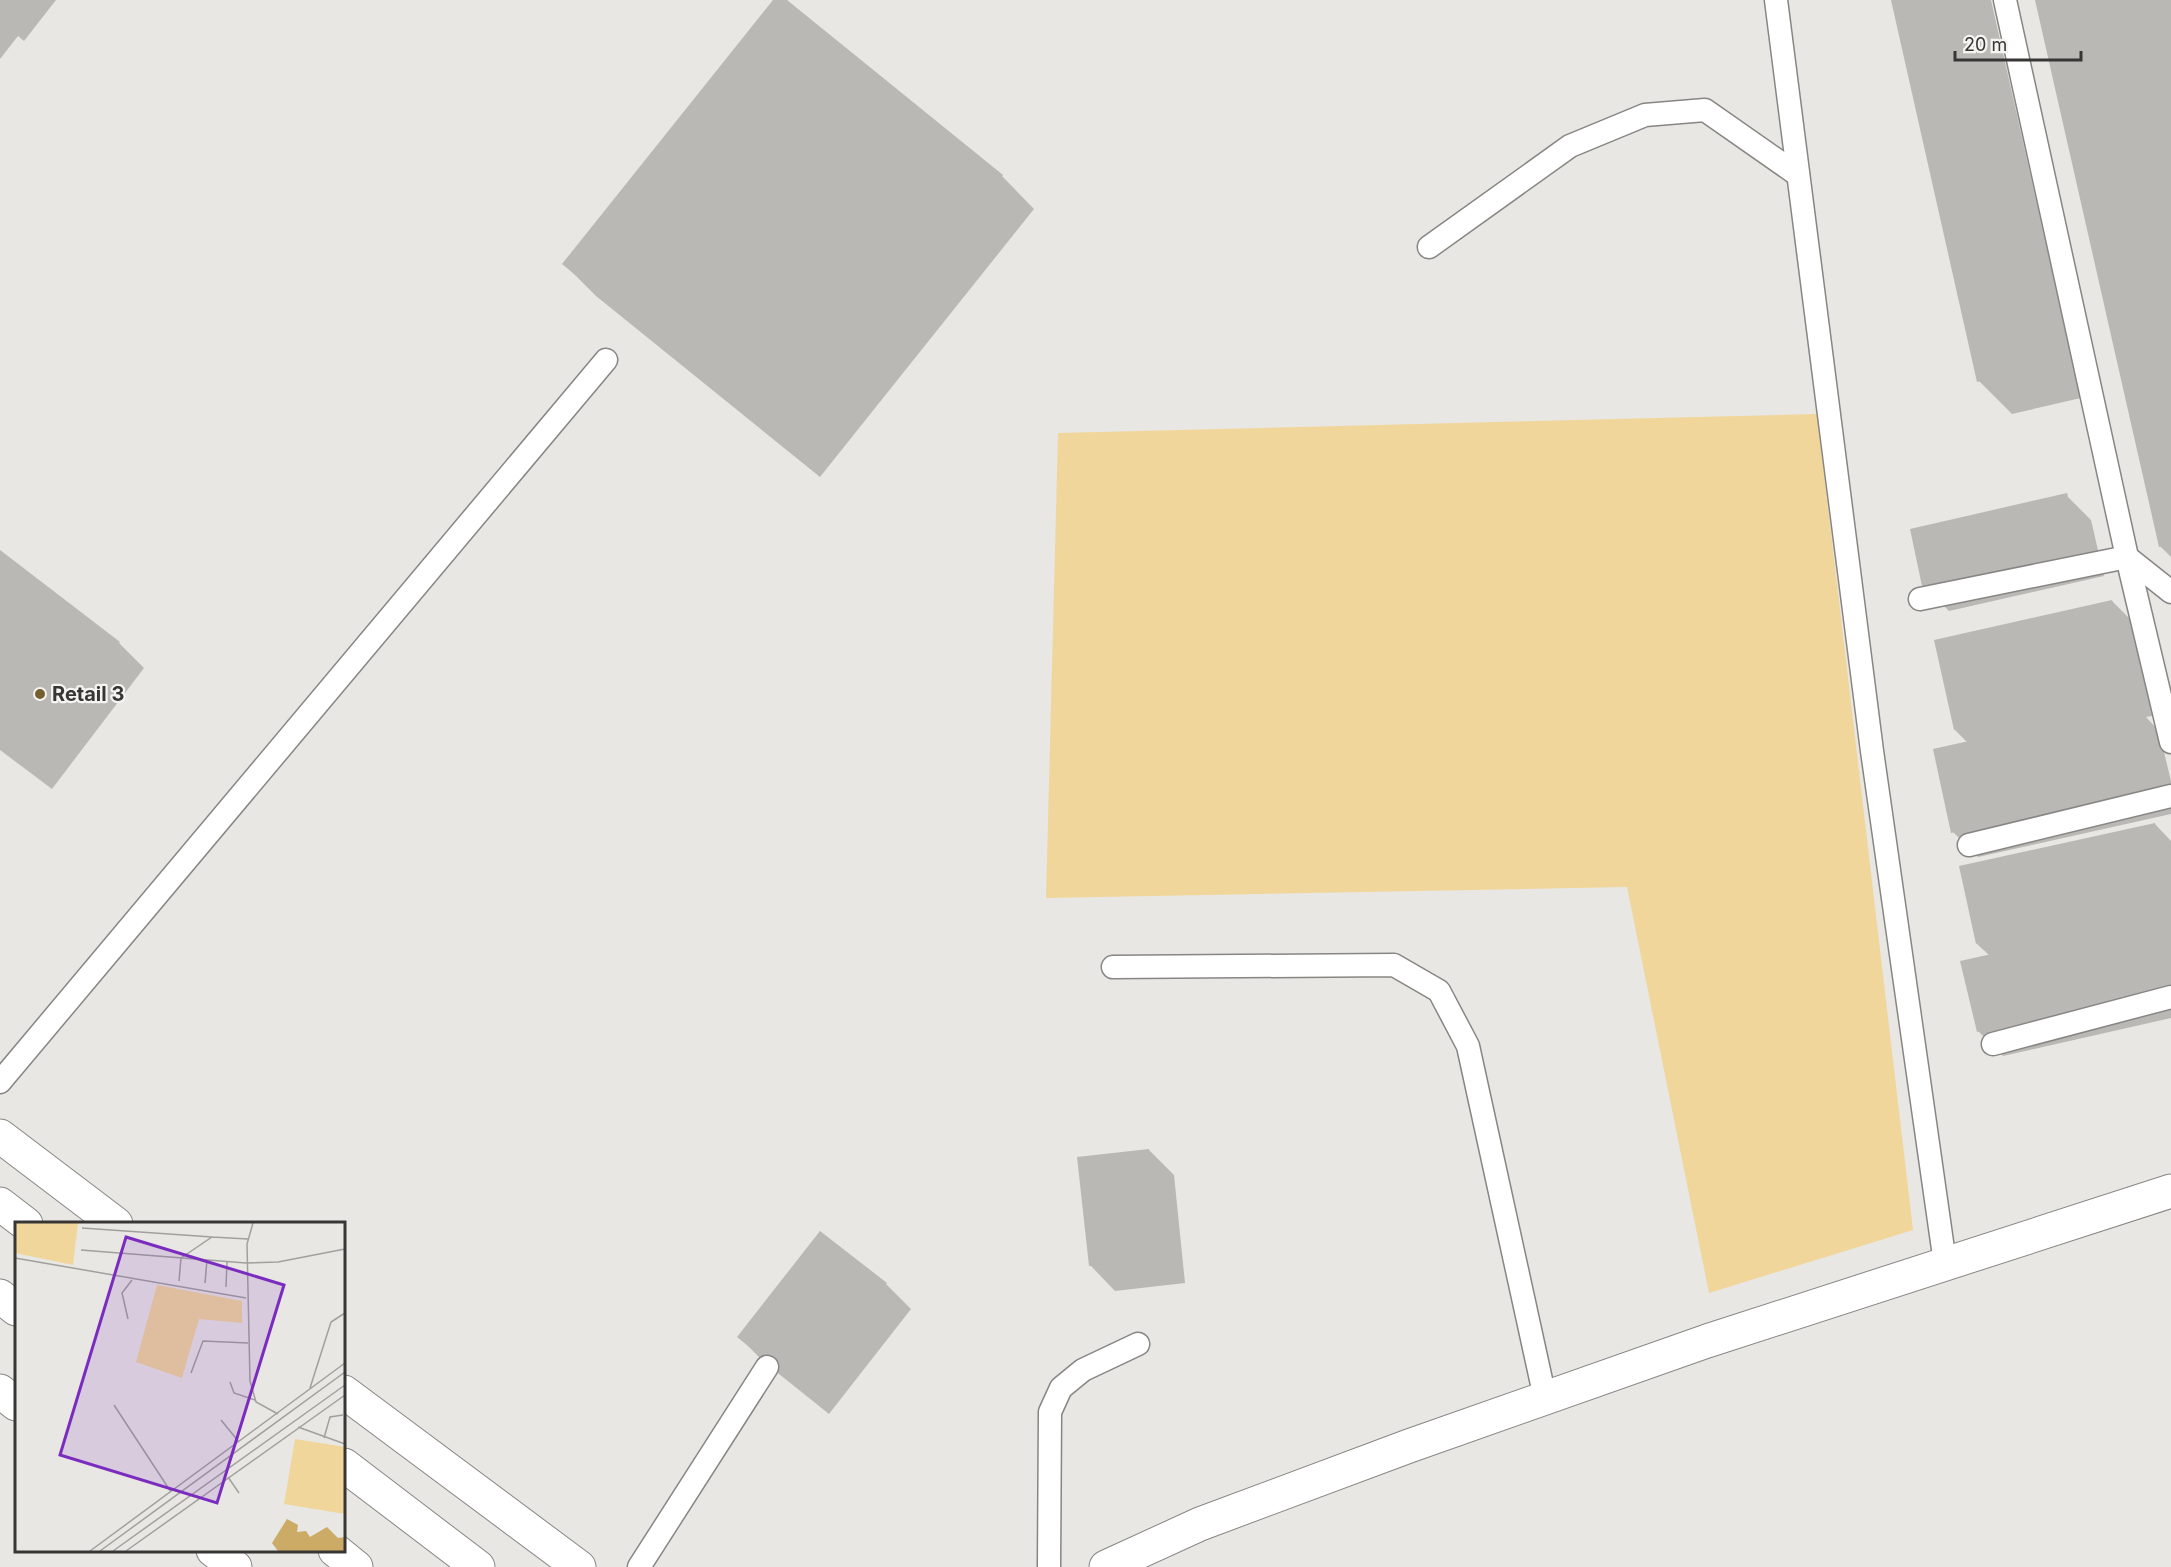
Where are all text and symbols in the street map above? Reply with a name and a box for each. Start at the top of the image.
scale bar [1955,24,2081,62]
text: 20 m [1964,34,2007,55]
place label: Retail 3 [52,682,124,706]
marker: Retail 3 [33,687,47,701]
inset map [15,1222,345,1552]

